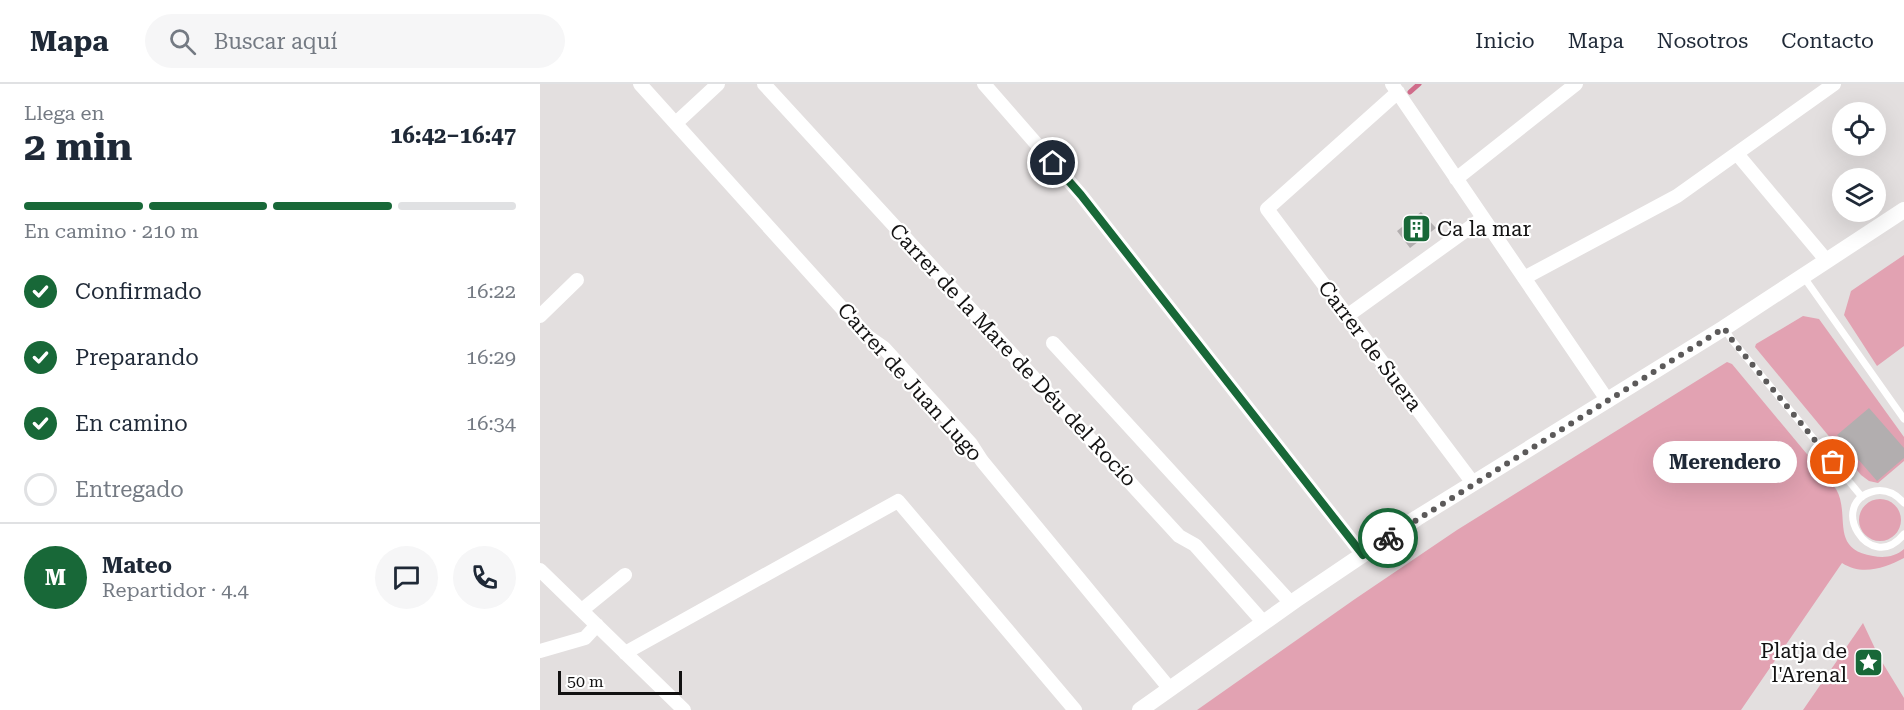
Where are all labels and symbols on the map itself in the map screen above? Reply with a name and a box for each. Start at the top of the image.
pin [1027,137,1078,188]
building icon: Ca la mar [1400,213,1432,245]
place label: Ca la mar [1437,217,1531,241]
street label: Carrer de la Mare de Déu del Rocío [885,219,1141,491]
street label: Carrer de Suera [1313,276,1427,416]
street label: Carrer de Juan Lugo [833,298,987,466]
pin [1807,436,1858,487]
callout: Merendero [1653,441,1797,483]
courier [1358,508,1418,568]
place label: Platja de l'Arenal [1760,639,1848,687]
place icon: Platja de l'Arenal [1852,647,1884,679]
scale bar [558,668,682,696]

